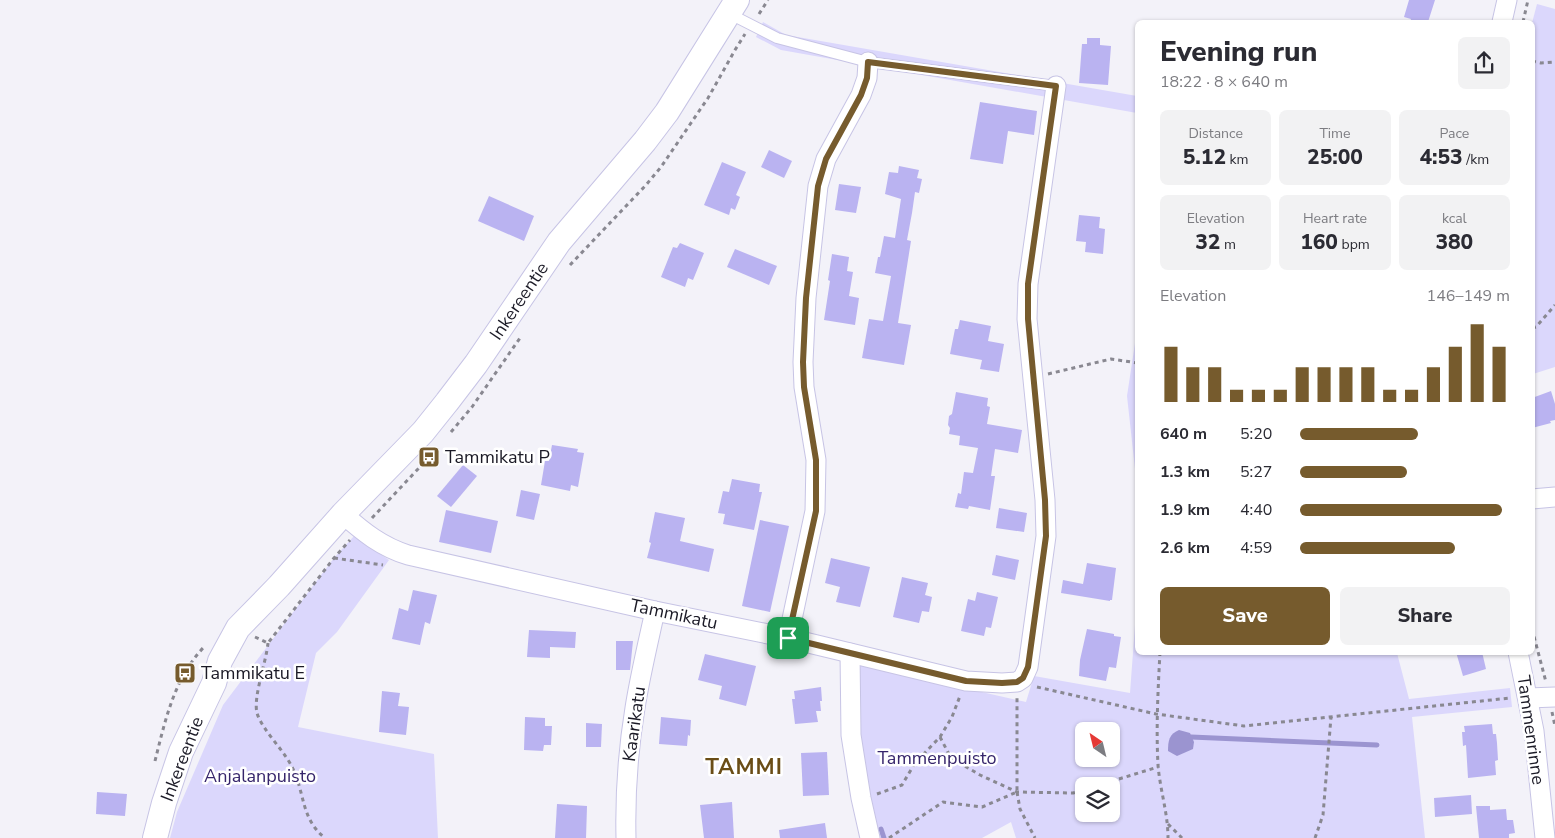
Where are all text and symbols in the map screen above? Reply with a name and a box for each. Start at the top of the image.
text: Evening run [1160,33,1317,71]
button: share [1458,37,1510,89]
text: 18:22 · 8 × 640 m [1160,71,1288,93]
text: Distance [1188,124,1243,143]
text: Time [1319,124,1351,143]
text: Pace [1439,124,1469,143]
text: 5.12 [1183,143,1226,171]
text: 25:00 [1307,143,1363,171]
text: 4:53 [1419,143,1463,171]
text: km [1226,150,1249,169]
text: /km [1463,150,1489,169]
text: Elevation [1187,209,1245,228]
text: Heart rate [1303,209,1367,228]
text: kcal [1442,209,1467,228]
text: 32 [1195,228,1220,256]
text: 160 [1300,228,1338,256]
text: 380 [1435,228,1473,256]
text: m [1220,235,1236,254]
text: bpm [1338,235,1370,254]
street label: Inkereentie [484,257,554,345]
text: Elevation [1160,285,1226,307]
text: 146–149 m [1427,285,1510,307]
text: 640 m [1160,423,1207,445]
text: 5:20 [1240,423,1272,445]
bus stop icon: Tammikatu P [417,445,441,469]
place label: Tammikatu P [445,445,550,469]
text: 1.3 km [1160,461,1210,483]
text: 5:27 [1240,461,1272,483]
text: 1.9 km [1160,499,1210,521]
text: 4:40 [1240,499,1272,521]
text: 2.6 km [1160,537,1210,559]
text: 4:59 [1240,537,1272,559]
button: Save [1160,587,1330,645]
button: Share [1340,587,1510,645]
street label: Tammikatu [628,593,720,635]
pin [767,617,809,659]
icon: arrive [774,624,802,652]
bus stop icon: Tammikatu E [173,661,197,685]
place label: Tammikatu E [201,661,305,685]
street label: Tammenrinne [1511,674,1551,786]
street label: Kaarikatu [617,685,651,763]
street label: Inkereentie [155,713,209,805]
north arrow [1075,722,1120,768]
map controls [1075,722,1120,822]
park label: Tammenpuisto [877,746,997,770]
district label: TAMMI [705,752,783,782]
park label: Anjalanpuisto [204,764,316,788]
button: layers [1075,777,1120,822]

